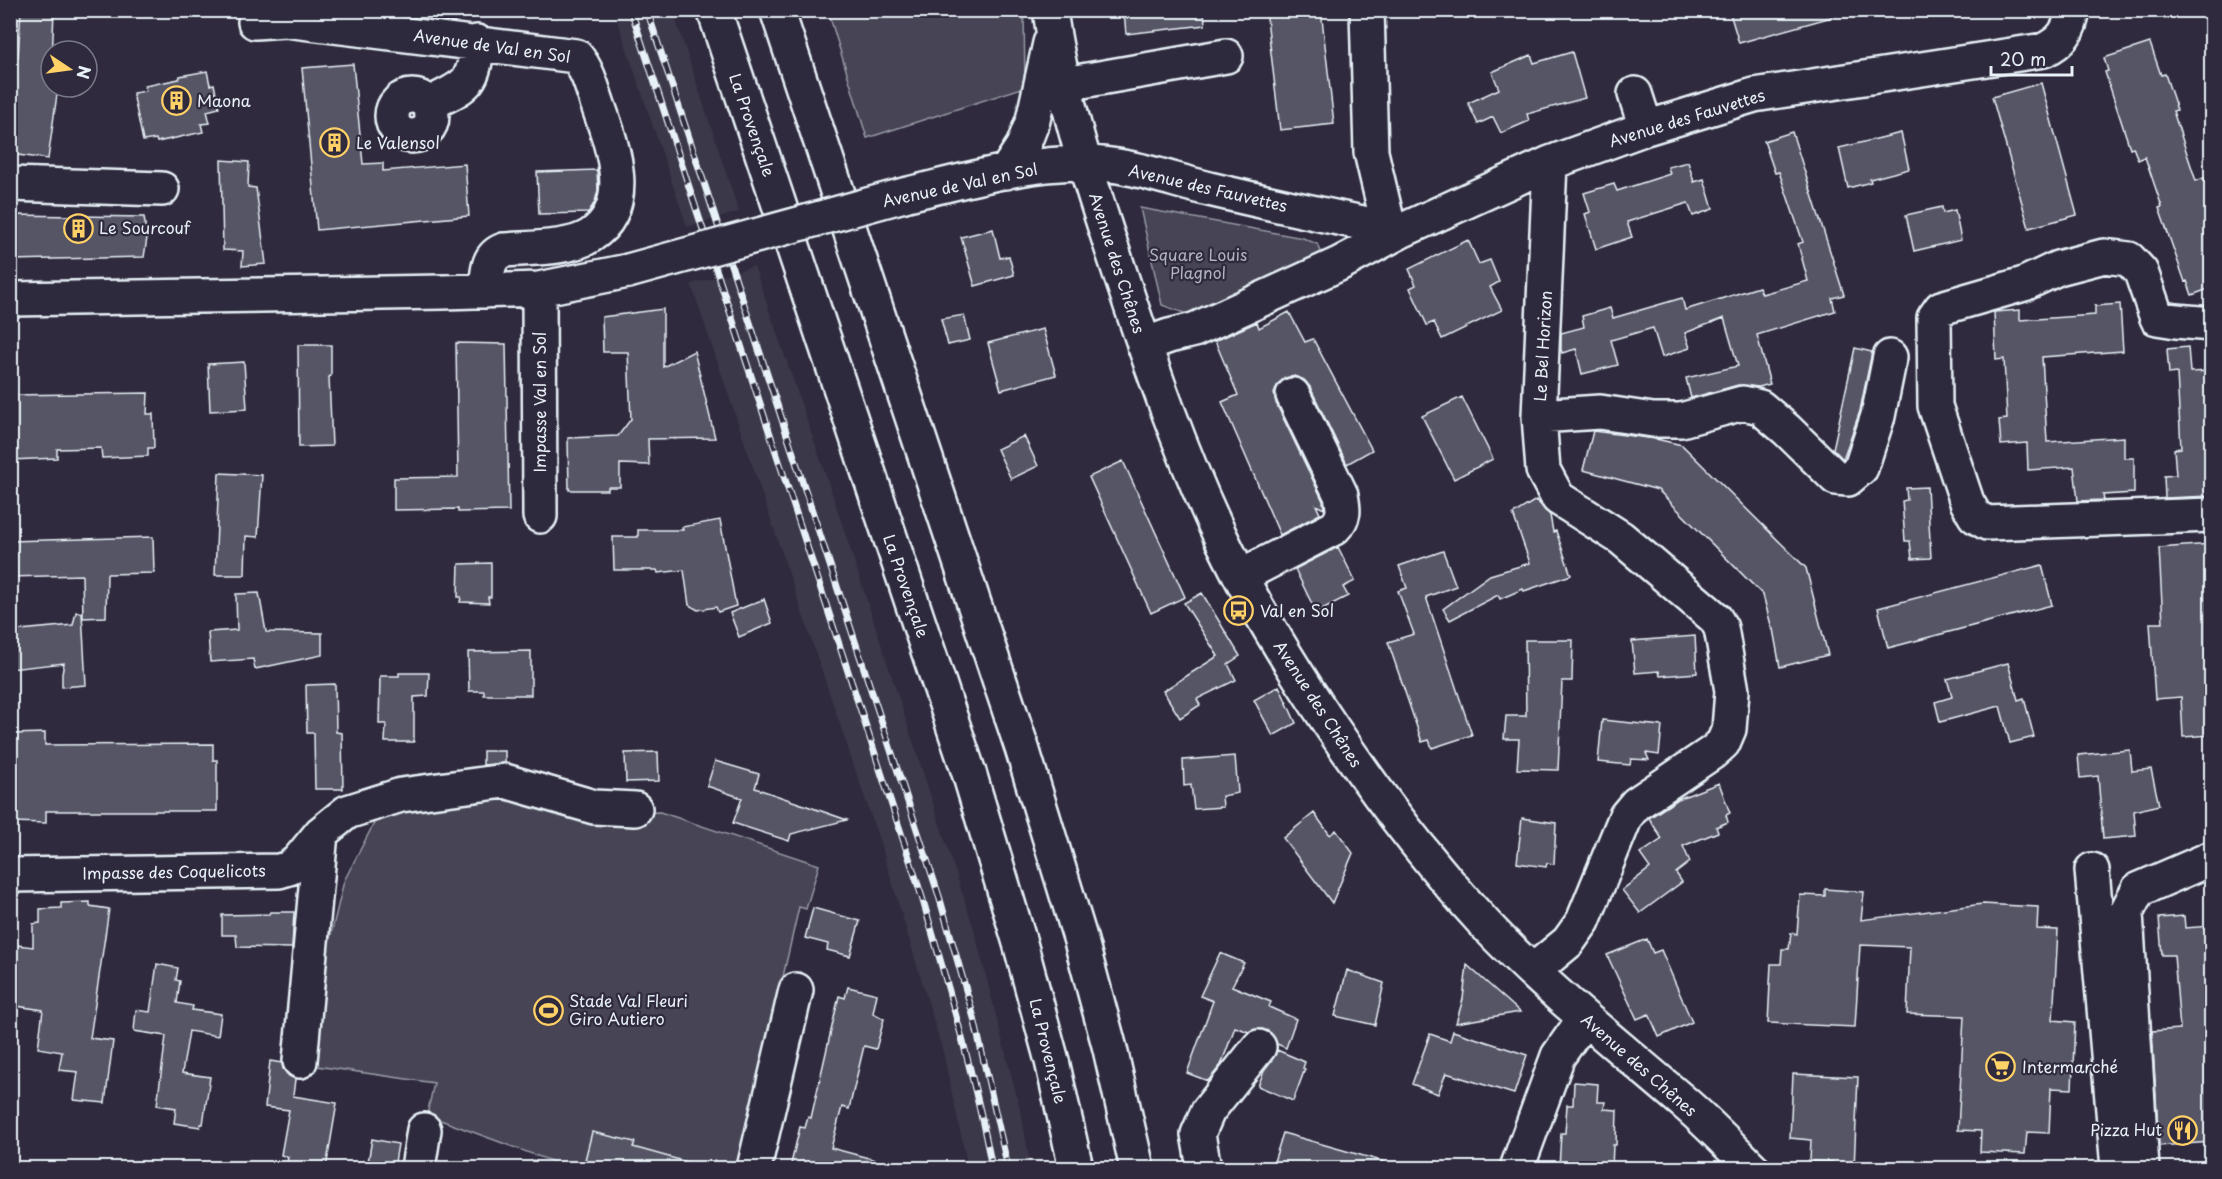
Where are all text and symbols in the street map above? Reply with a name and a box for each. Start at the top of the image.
street label: Avenue de Val en Sol [412,22,572,68]
north arrow [39,39,99,99]
scale bar [1991,39,2072,77]
text: 20 m [2000,45,2046,72]
text: N [71,64,98,81]
street label: La Provençale [724,70,782,180]
street label: Avenue des Fauvettes [1606,82,1768,152]
building icon: Maona [160,85,192,117]
place label: Maona [197,88,251,112]
building icon: Le Valensol [319,127,351,159]
place label: Le Valensol [356,130,440,154]
street label: Avenue de Val en Sol [880,156,1040,212]
street label: Avenue des Fauvettes [1127,157,1290,217]
street label: Avenue des Chênes [1084,189,1152,336]
building icon: Le Sourcouf [62,212,94,244]
place label: Le Sourcouf [99,215,192,239]
park label: Square Louis Plagnol [1149,242,1247,284]
street label: Le Bel Horizon [1527,290,1557,402]
street label: Impasse Val en Sol [527,332,551,472]
street label: La Provençale [878,531,936,641]
bus stop icon: Val en Sol [1223,595,1255,627]
place label: Val en Sol [1260,598,1334,622]
street label: Avenue des Chênes [1269,635,1369,771]
street label: Impasse des Coquelicots [82,857,266,885]
place label: Stade Val Fleuri Giro Autiero [569,988,688,1030]
sports icon: Stade Val Fleuri Giro Autiero [532,994,564,1026]
street label: La Provençale [1024,996,1074,1106]
street label: Avenue des Chênes [1576,1007,1703,1121]
supermarket icon: Intermarché [1985,1051,2017,1083]
place label: Intermarché [2022,1054,2118,1078]
restaurant icon: Pizza Hut [2167,1114,2199,1146]
place label: Pizza Hut [2090,1117,2162,1141]

